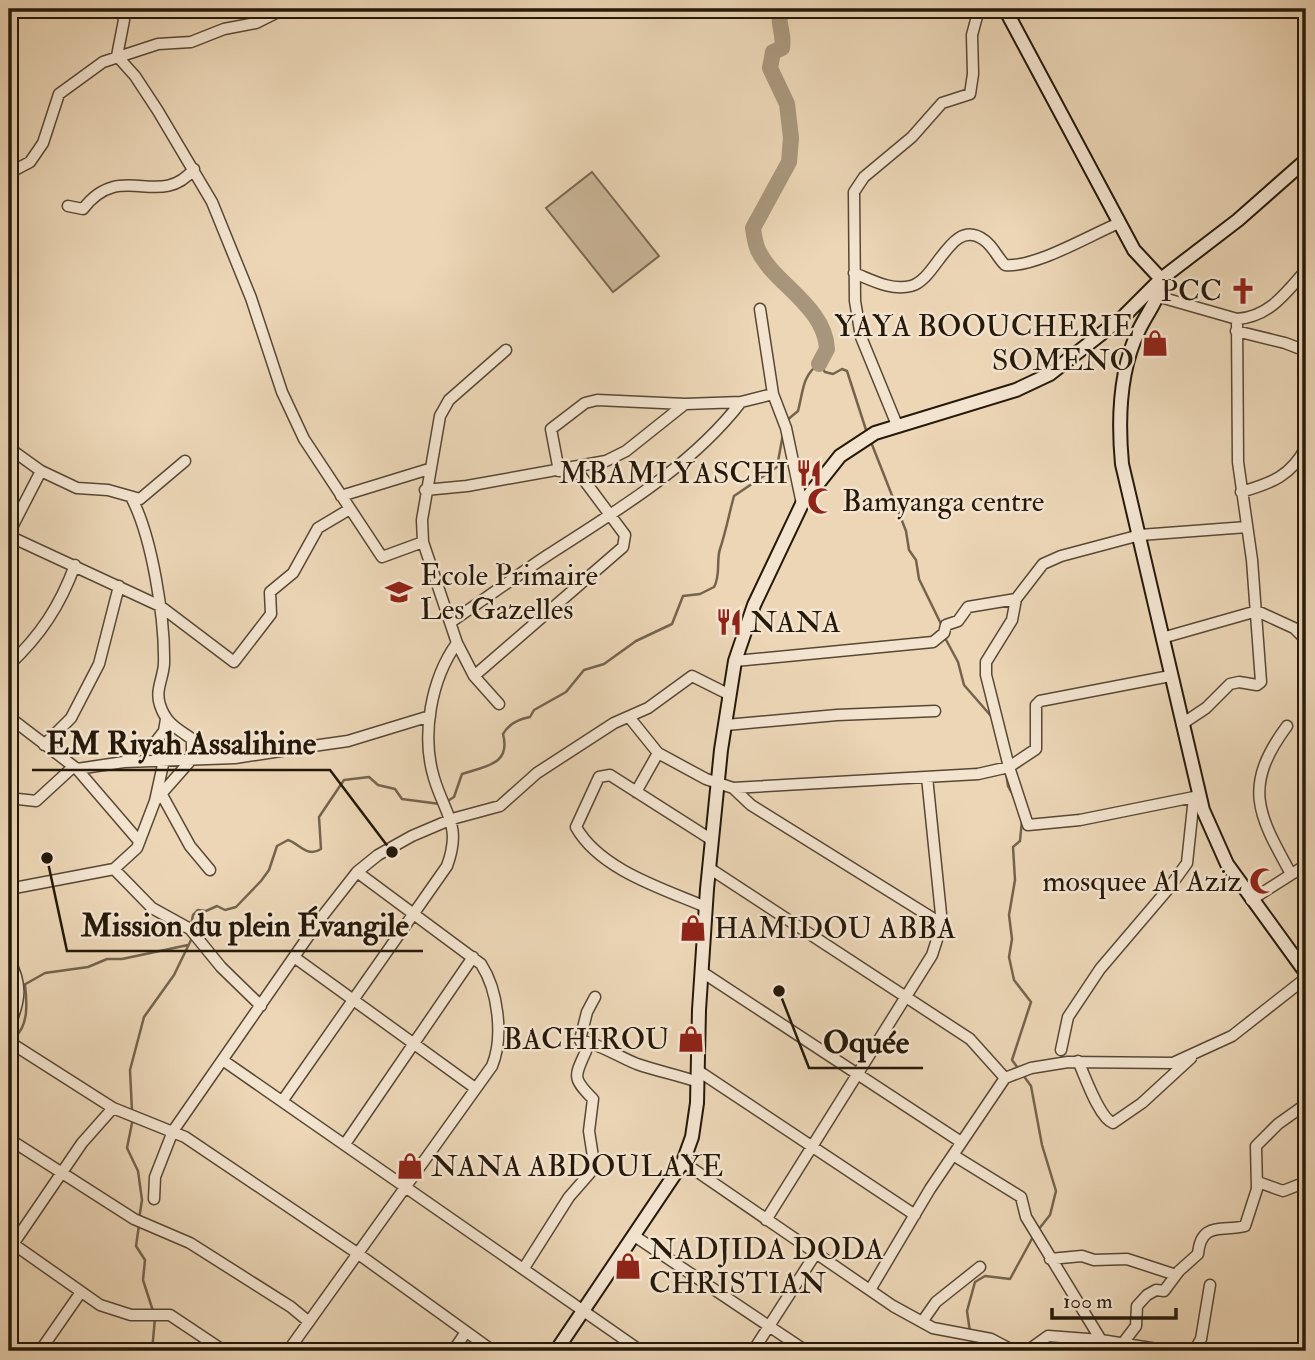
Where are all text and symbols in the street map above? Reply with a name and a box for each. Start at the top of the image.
place label: PCC [1161,273,1222,310]
church icon: PCC [1228,276,1258,306]
place label: YAYA BOOUCHERIE SOMENO [835,308,1134,379]
shop icon: YAYA BOOUCHERIE SOMENO [1140,328,1170,358]
place label: MBAMI YASCHI [559,455,788,492]
restaurant icon: MBAMI YASCHI [794,458,824,488]
place label: Bamyanga centre [842,483,1044,520]
mosque icon: Bamyanga centre [806,486,836,516]
place label: Ecole Primaire Les Gazelles [420,557,598,628]
school or university icon: Ecole Primaire Les Gazelles [384,577,414,607]
place label: NANA [750,604,841,641]
restaurant icon: NANA [714,607,744,637]
callout: EM Riyah Assalihine [32,717,330,770]
text: EM Riyah Assalihine [46,724,317,764]
place label: mosquee Al Aziz [1042,863,1242,900]
mosque icon: mosquee Al Aziz [1248,866,1278,896]
callout: Mission du plein Évangile [67,898,423,951]
text: Mission du plein Évangile [80,905,410,946]
place label: HAMIDOU ABBA [714,910,956,947]
shop icon: HAMIDOU ABBA [678,913,708,943]
callout: Oquée [809,1015,923,1068]
place label: BACHIROU [503,1021,670,1058]
text: Oquée [823,1023,910,1063]
shop icon: BACHIROU [676,1024,706,1054]
place label: NANA ABDOULAYE [431,1148,723,1185]
shop icon: NANA ABDOULAYE [395,1151,425,1181]
place label: NADJIDA DODA CHRISTIAN [649,1231,884,1302]
shop icon: NADJIDA DODA CHRISTIAN [613,1251,643,1281]
scale bar [1052,1276,1177,1320]
text: 100 m [1063,1288,1113,1315]

